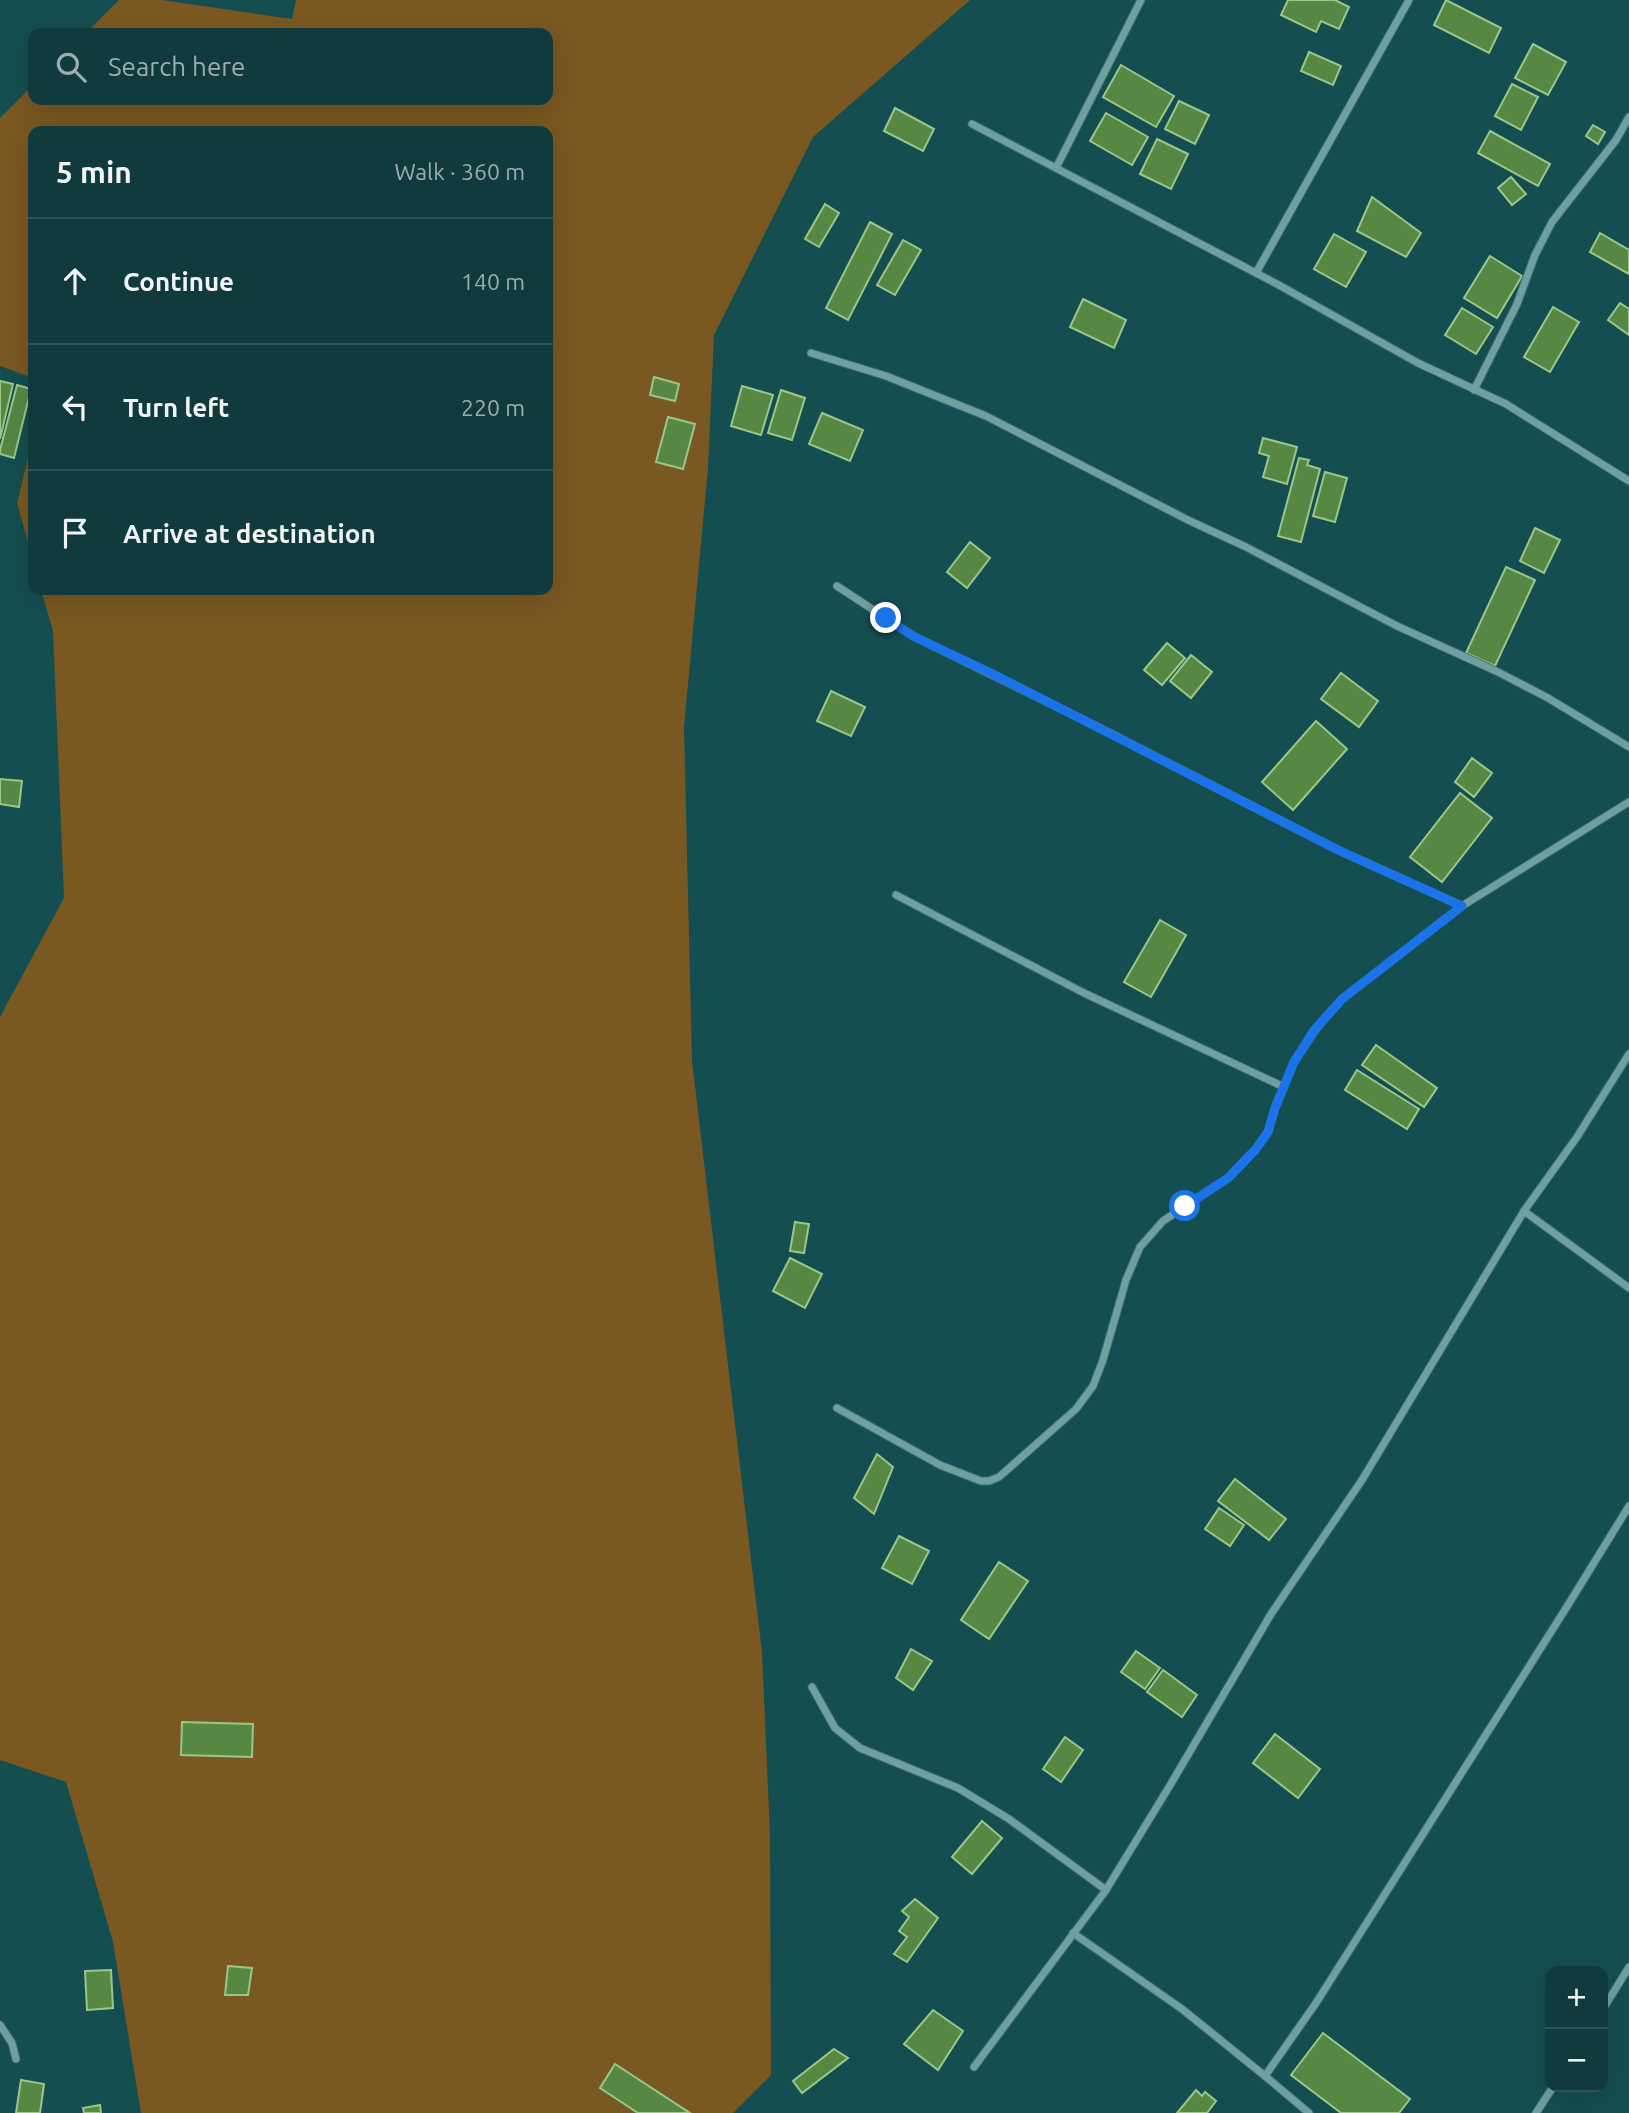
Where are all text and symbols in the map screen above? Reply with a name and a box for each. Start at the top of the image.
search box [28,28,553,105]
icon: search [52,48,90,86]
text: Search here [108,52,245,81]
text: 5 min [56,155,132,189]
text: Walk · 360 m [394,159,525,184]
icon: ahead [56,262,94,300]
text: Continue [123,267,234,296]
text: 140 m [461,269,525,294]
icon: left [56,388,94,426]
text: Turn left [123,393,229,422]
text: 220 m [461,395,525,420]
icon: arrive [56,514,94,552]
text: Arrive at destination [123,519,376,548]
route end [870,602,901,633]
route start [1169,1190,1200,1221]
map controls [1545,1966,1608,2092]
button: + [1545,1966,1608,2029]
button: − [1545,2029,1608,2092]

